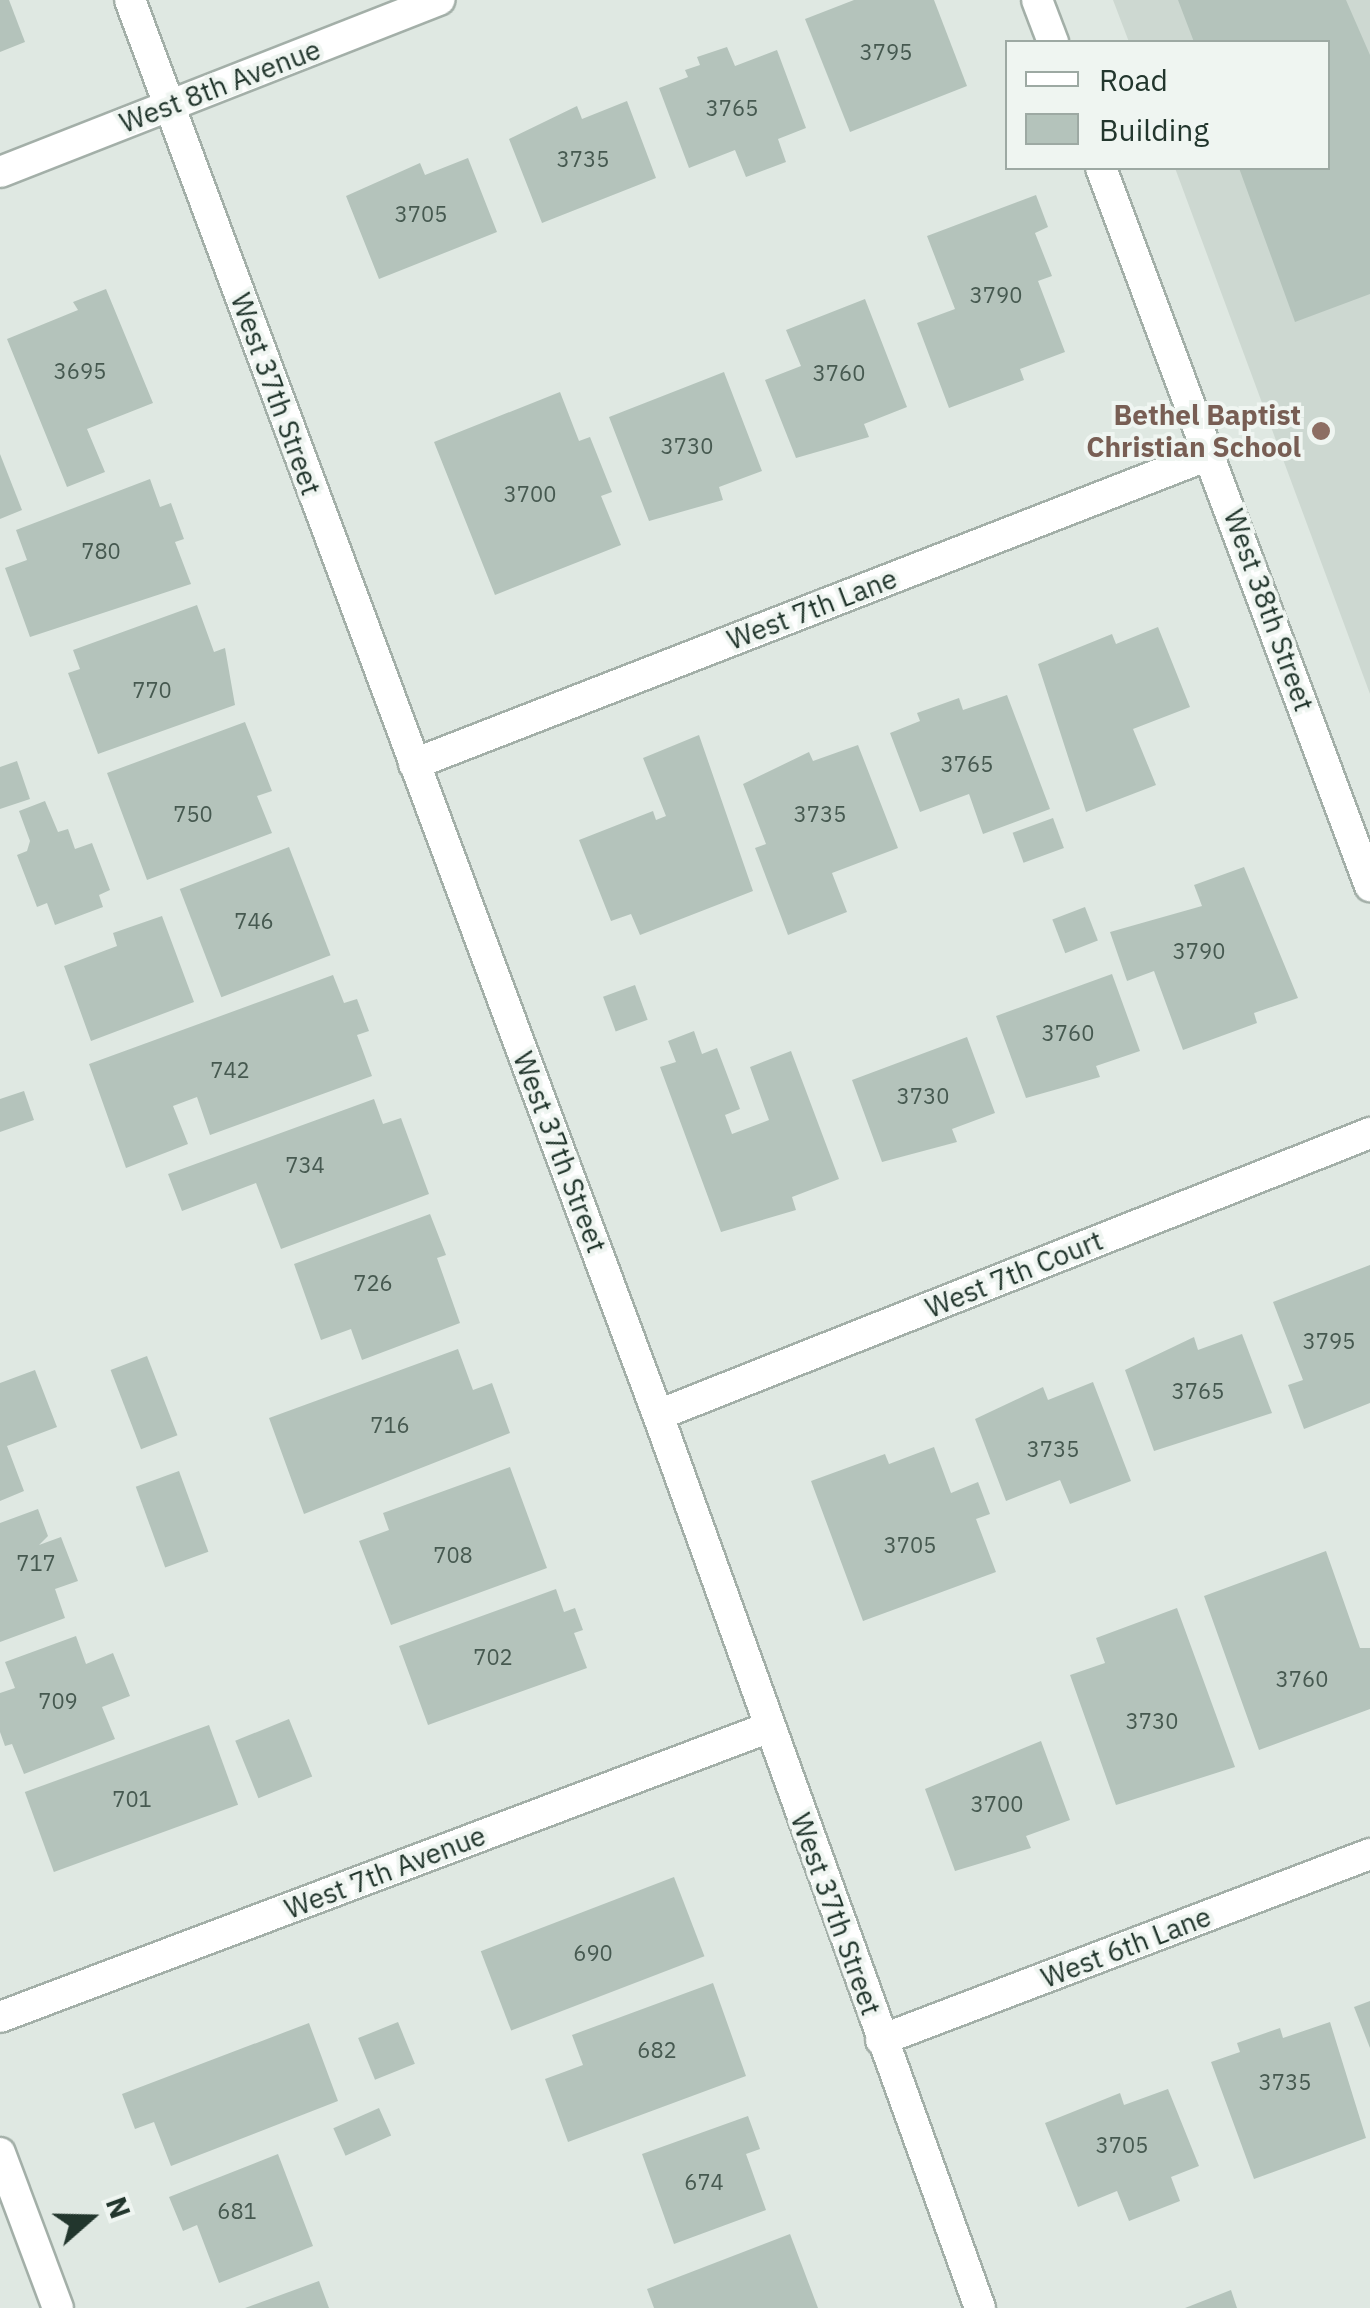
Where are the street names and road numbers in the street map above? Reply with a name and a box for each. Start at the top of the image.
street label: West 8th Avenue [115,32,325,140]
street label: West 37th Street [224,288,328,500]
street label: West 38th Street [1217,504,1321,716]
street label: West 7th Lane [722,561,902,657]
street label: West 37th Street [506,1047,614,1257]
street label: West 7th Court [921,1223,1107,1325]
street label: West 37th Street [784,1808,888,2020]
street label: West 7th Avenue [280,1818,490,1926]
street label: West 6th Lane [1036,1899,1216,1995]

